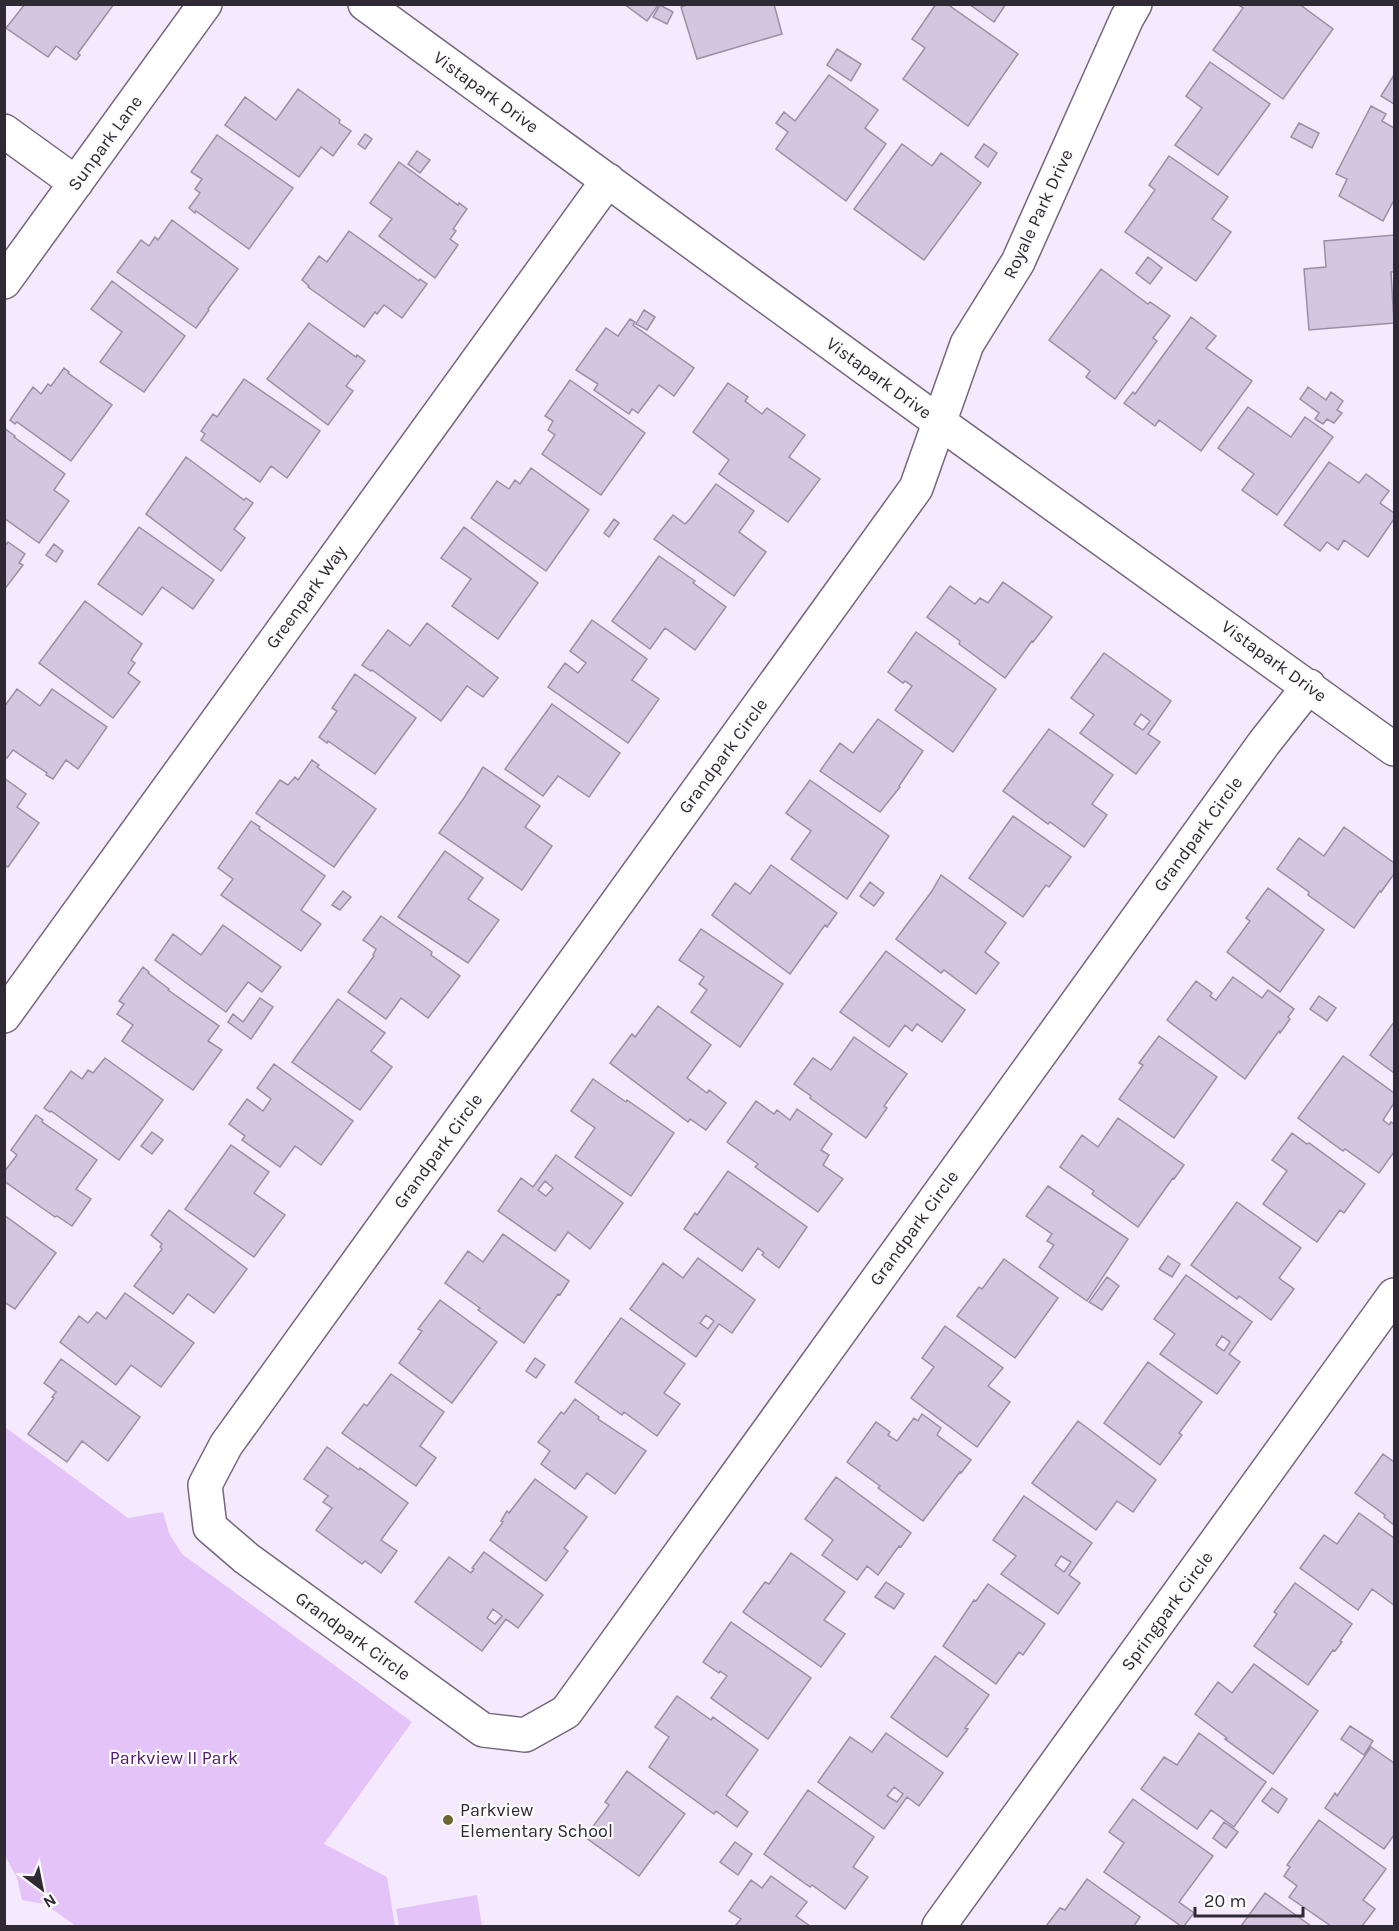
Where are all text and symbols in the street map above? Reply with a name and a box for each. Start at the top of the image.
street label: Vistapark Drive [429,46,543,138]
street label: Sunpark Lane [63,91,147,195]
street label: Royale Park Drive [998,146,1078,282]
street label: Vistapark Drive [822,332,936,424]
street label: Greenpark Way [261,540,351,653]
street label: Vistapark Drive [1217,615,1331,707]
street label: Grandpark Circle [674,694,772,818]
street label: Grandpark Circle [1149,772,1247,896]
street label: Grandpark Circle [389,1089,487,1213]
street label: Grandpark Circle [865,1166,963,1290]
street label: Springpark Circle [1116,1547,1218,1675]
street label: Grandpark Circle [291,1587,415,1685]
park label: Parkview II Park [110,1747,238,1769]
place label: Parkview Elementary School [460,1799,613,1842]
marker: Parkview Elementary School [441,1813,455,1827]
north arrow [12,1859,72,1919]
scale bar [1195,1880,1303,1918]
text: N [40,1890,60,1912]
text: 20 m [1204,1890,1246,1912]

